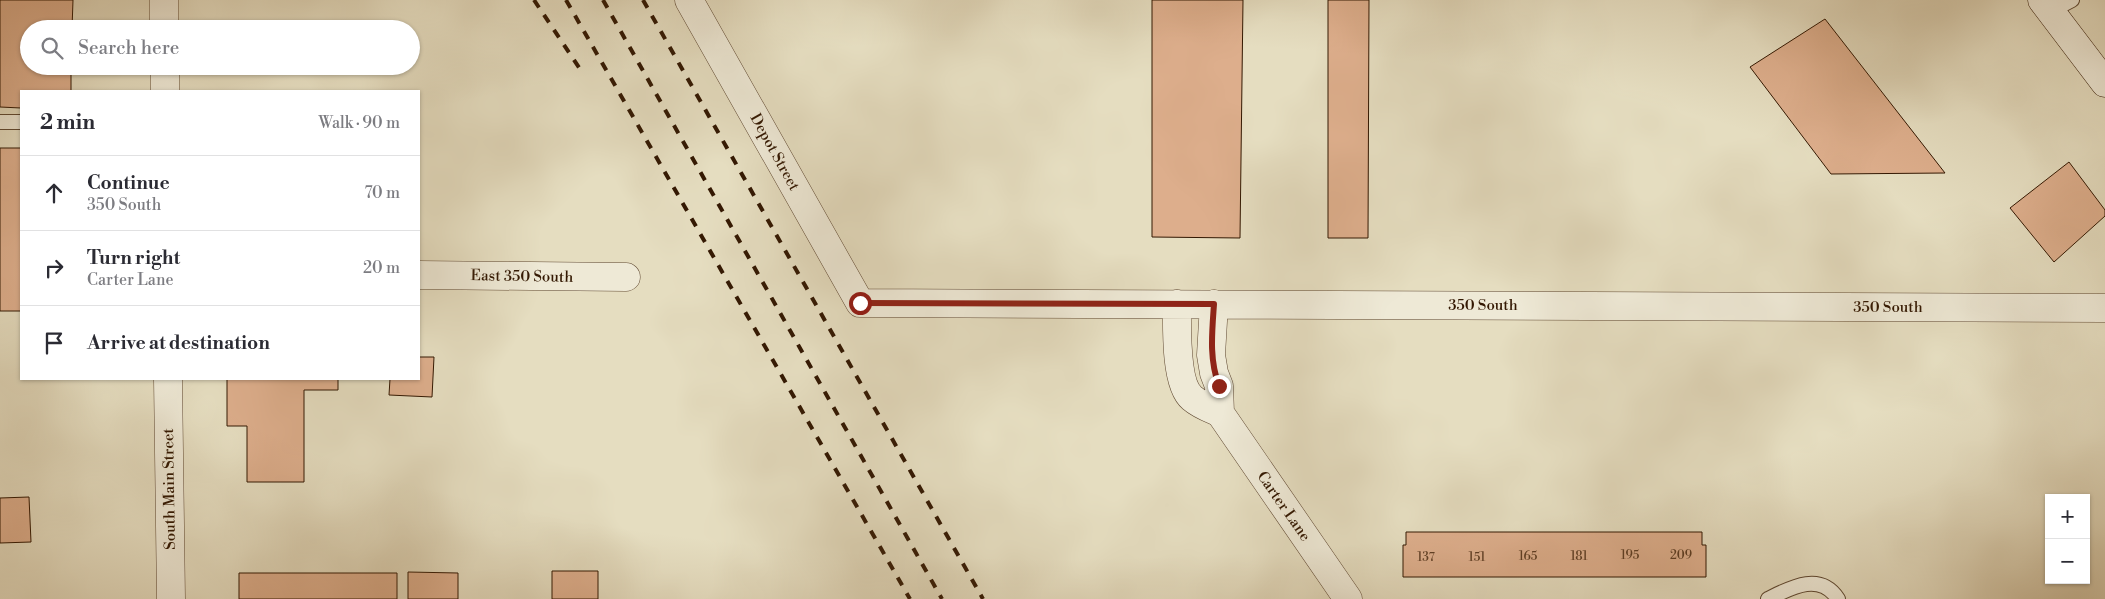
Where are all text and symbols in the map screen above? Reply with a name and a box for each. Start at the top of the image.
search box [20,20,420,75]
icon: search [38,34,66,62]
text: Search here [78,36,179,60]
text: 2 min [40,110,95,136]
street label: Depot Street [746,110,804,195]
text: Walk · 90 m [318,113,400,133]
text: Continue [87,171,170,195]
icon: ahead [40,179,68,207]
text: 70 m [364,183,400,203]
text: 350 South [87,195,161,215]
text: Turn right [87,246,180,270]
icon: right [40,254,68,282]
text: 20 m [363,258,400,278]
street label: East 350 South [471,266,574,287]
text: Carter Lane [87,270,174,290]
route start [849,292,872,315]
street label: 350 South [1448,296,1518,315]
street label: 350 South [1853,298,1923,317]
icon: arrive [40,329,68,357]
text: Arrive at destination [87,331,270,355]
route end [1208,375,1231,398]
street label: South Main Street [159,427,180,550]
street label: Carter Lane [1253,468,1315,545]
map controls [2045,494,2090,584]
button: + [2045,494,2090,539]
button: − [2045,539,2090,584]
house number: 195 [1621,548,1640,563]
house number: 209 [1670,548,1692,563]
house number: 165 [1519,549,1538,564]
house number: 181 [1570,549,1588,564]
house number: 137 [1417,550,1435,565]
house number: 151 [1469,550,1486,565]

